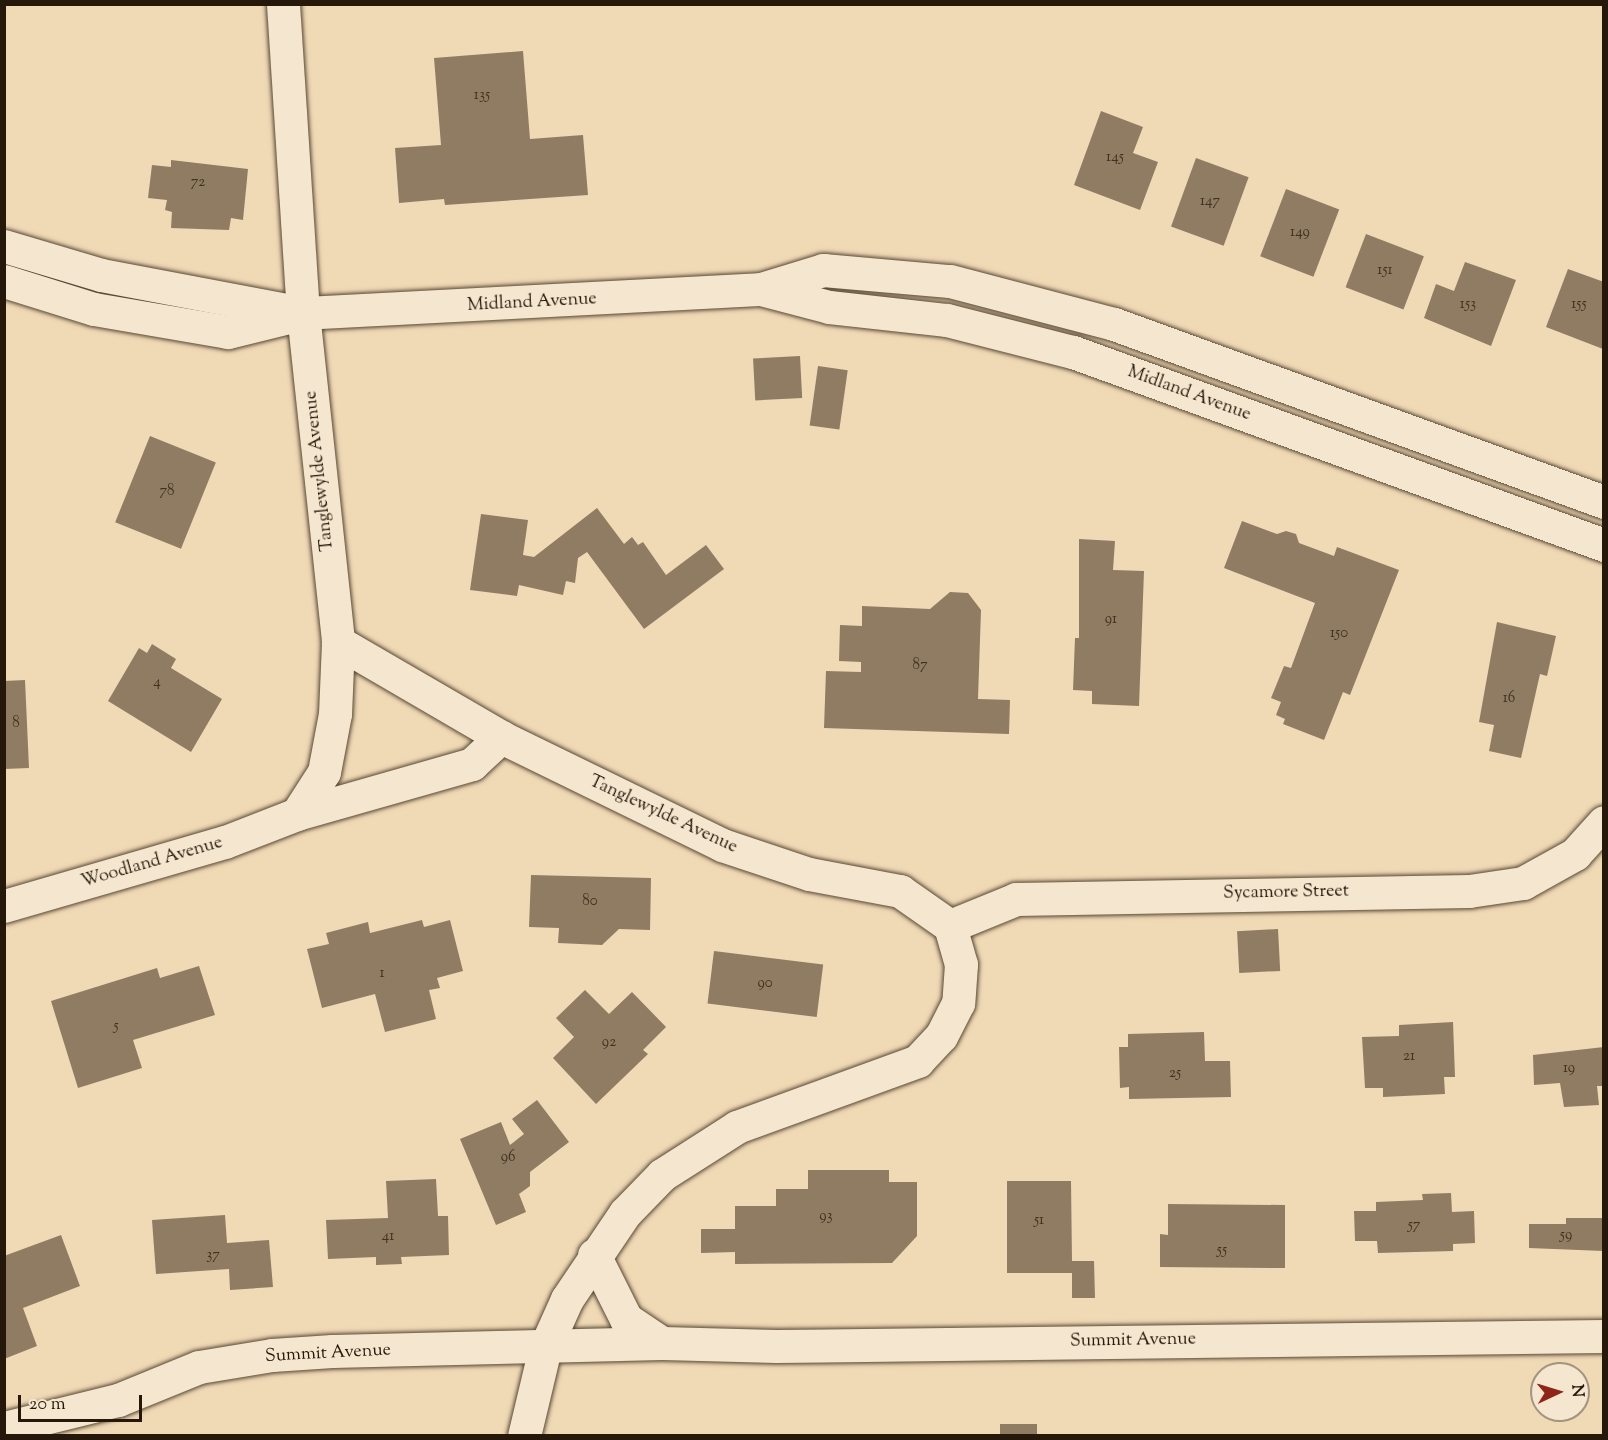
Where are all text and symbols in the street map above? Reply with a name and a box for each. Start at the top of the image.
house number: 135 [474,87,490,105]
house number: 145 [1106,149,1124,167]
house number: 72 [191,174,205,192]
house number: 147 [1200,193,1220,211]
house number: 149 [1290,224,1310,242]
house number: 151 [1377,262,1393,280]
street label: Midland Avenue [467,289,597,317]
house number: 153 [1460,296,1476,314]
house number: 155 [1571,296,1587,314]
street label: Midland Avenue [1124,362,1254,426]
street label: Tanglewylde Avenue [301,390,339,552]
house number: 78 [159,483,175,501]
house number: 91 [1105,611,1117,629]
house number: 150 [1330,625,1348,643]
house number: 87 [912,657,928,675]
house number: 4 [153,674,161,692]
house number: 16 [1503,690,1515,708]
house number: 8 [12,715,20,733]
street label: Tanglewylde Avenue [585,771,741,859]
street label: Woodland Avenue [79,832,225,894]
street label: Sycamore Street [1223,881,1349,905]
house number: 80 [582,893,598,911]
house number: 1 [379,965,385,983]
house number: 90 [757,975,773,993]
house number: 5 [113,1018,119,1036]
house number: 92 [602,1034,616,1052]
house number: 21 [1403,1048,1415,1066]
house number: 19 [1563,1060,1575,1078]
house number: 25 [1169,1065,1181,1083]
house number: 96 [501,1149,515,1167]
house number: 93 [819,1208,833,1226]
house number: 51 [1034,1212,1044,1230]
house number: 57 [1408,1217,1420,1235]
house number: 59 [1560,1227,1572,1245]
house number: 41 [382,1228,394,1246]
house number: 55 [1217,1242,1227,1260]
house number: 37 [206,1247,220,1265]
street label: Summit Avenue [1070,1329,1196,1353]
street label: Summit Avenue [265,1340,391,1368]
north arrow [1530,1362,1590,1422]
scale bar [21,1383,146,1421]
text: N [1565,1384,1588,1398]
text: 20 m [29,1392,66,1418]

